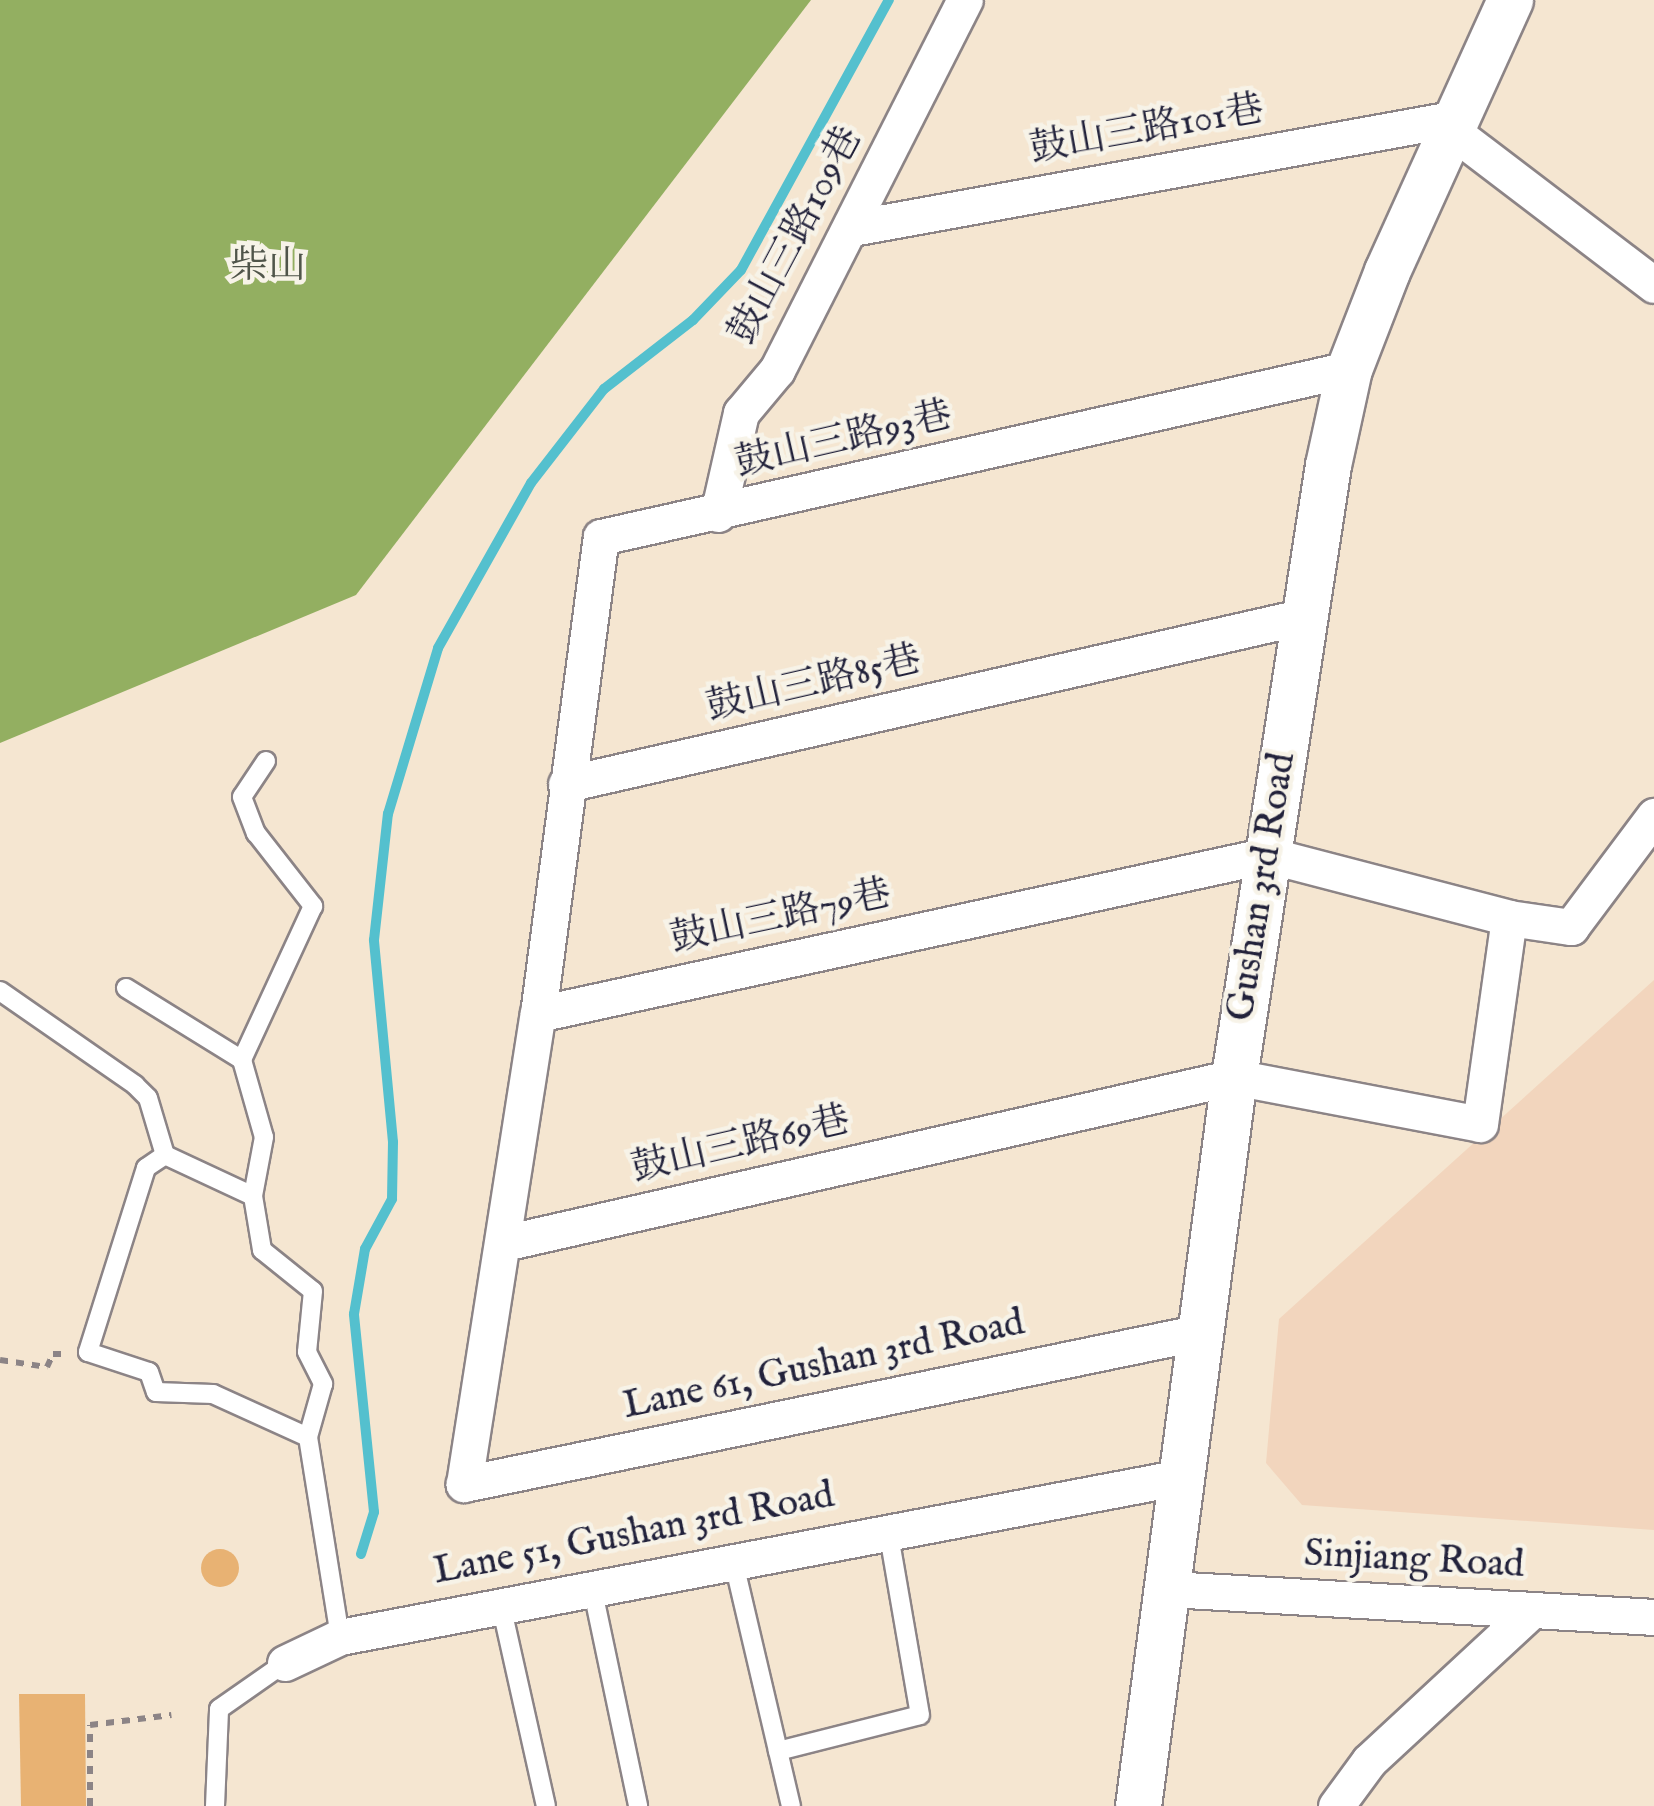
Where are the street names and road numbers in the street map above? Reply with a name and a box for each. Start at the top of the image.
street label: 鼓山三路101巷 [1027,88,1267,174]
street label: 鼓山三路109巷 [721,120,873,352]
street label: 鼓山三路93巷 [731,394,957,488]
street label: 鼓山三路85巷 [702,638,926,732]
street label: Gushan 3rd Road [1219,750,1307,1024]
street label: 鼓山三路79巷 [667,872,895,964]
street label: 鼓山三路69巷 [627,1099,855,1193]
street label: Lane 61, Gushan 3rd Road [619,1301,1029,1431]
street label: Lane 51, Gushan 3rd Road [430,1474,838,1596]
street label: Sinjiang Road [1303,1532,1525,1590]

